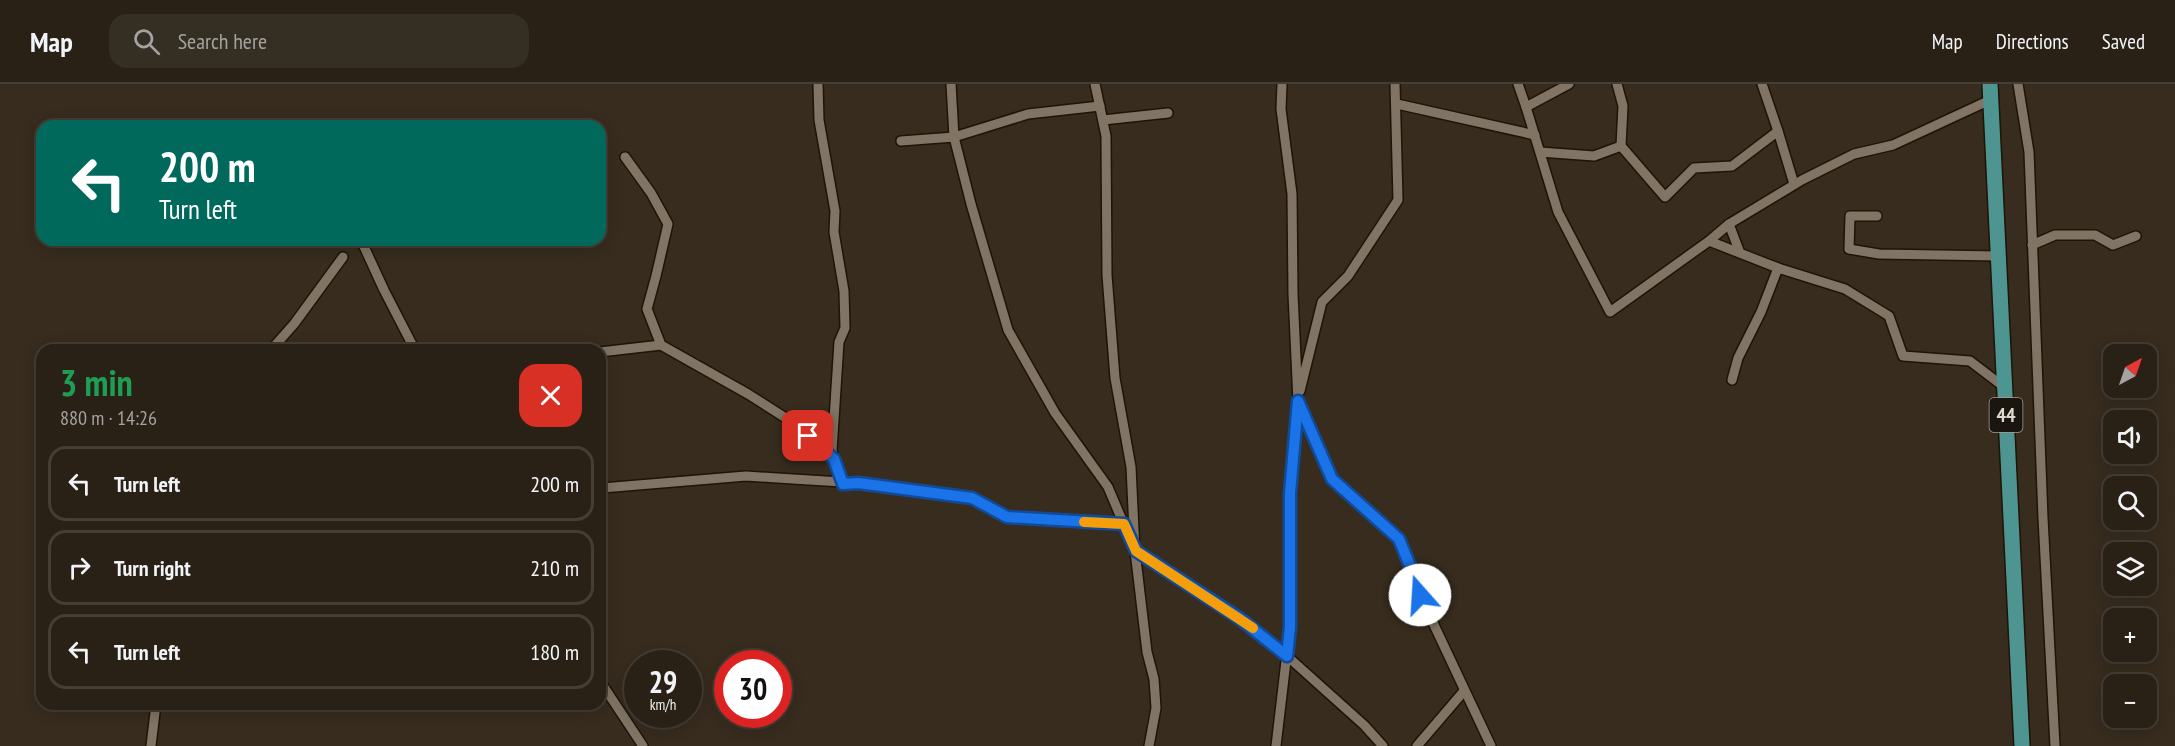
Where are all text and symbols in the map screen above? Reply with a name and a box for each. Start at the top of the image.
search box [109,14,529,68]
text: Map [30,23,73,60]
icon: search [130,25,163,58]
text: Search here [178,27,267,55]
text: Map [1932,28,1963,55]
text: Directions [1996,28,2069,55]
text: Saved [2102,28,2145,55]
text: 200 m [159,139,256,194]
icon: left [60,144,138,222]
text: Turn left [159,192,237,226]
north arrow [2103,344,2157,398]
map controls [2103,344,2157,728]
text: 3 min [60,359,133,406]
button: close [519,364,582,427]
road number: 44 [1990,398,2022,432]
text: 880 m · 14:26 [60,405,157,431]
pin [782,410,833,461]
button: sound [2103,410,2157,464]
icon: arrive [791,419,824,452]
icon: left [63,467,96,500]
text: Turn left [114,470,180,498]
text: 200 m [530,470,579,498]
button: search [2103,476,2157,530]
button: layers [2103,542,2157,596]
icon: right [63,551,96,584]
text: Turn right [114,554,191,582]
text: 210 m [530,554,579,582]
position arrow [1388,563,1452,627]
button: + [2103,608,2157,662]
icon: left [63,635,96,668]
text: Turn left [114,638,180,666]
text: 180 m [530,638,579,666]
speed limit sign: 30 [714,650,792,728]
text: 29 [649,662,677,701]
button: − [2103,674,2157,728]
text: km/h [650,695,676,714]

